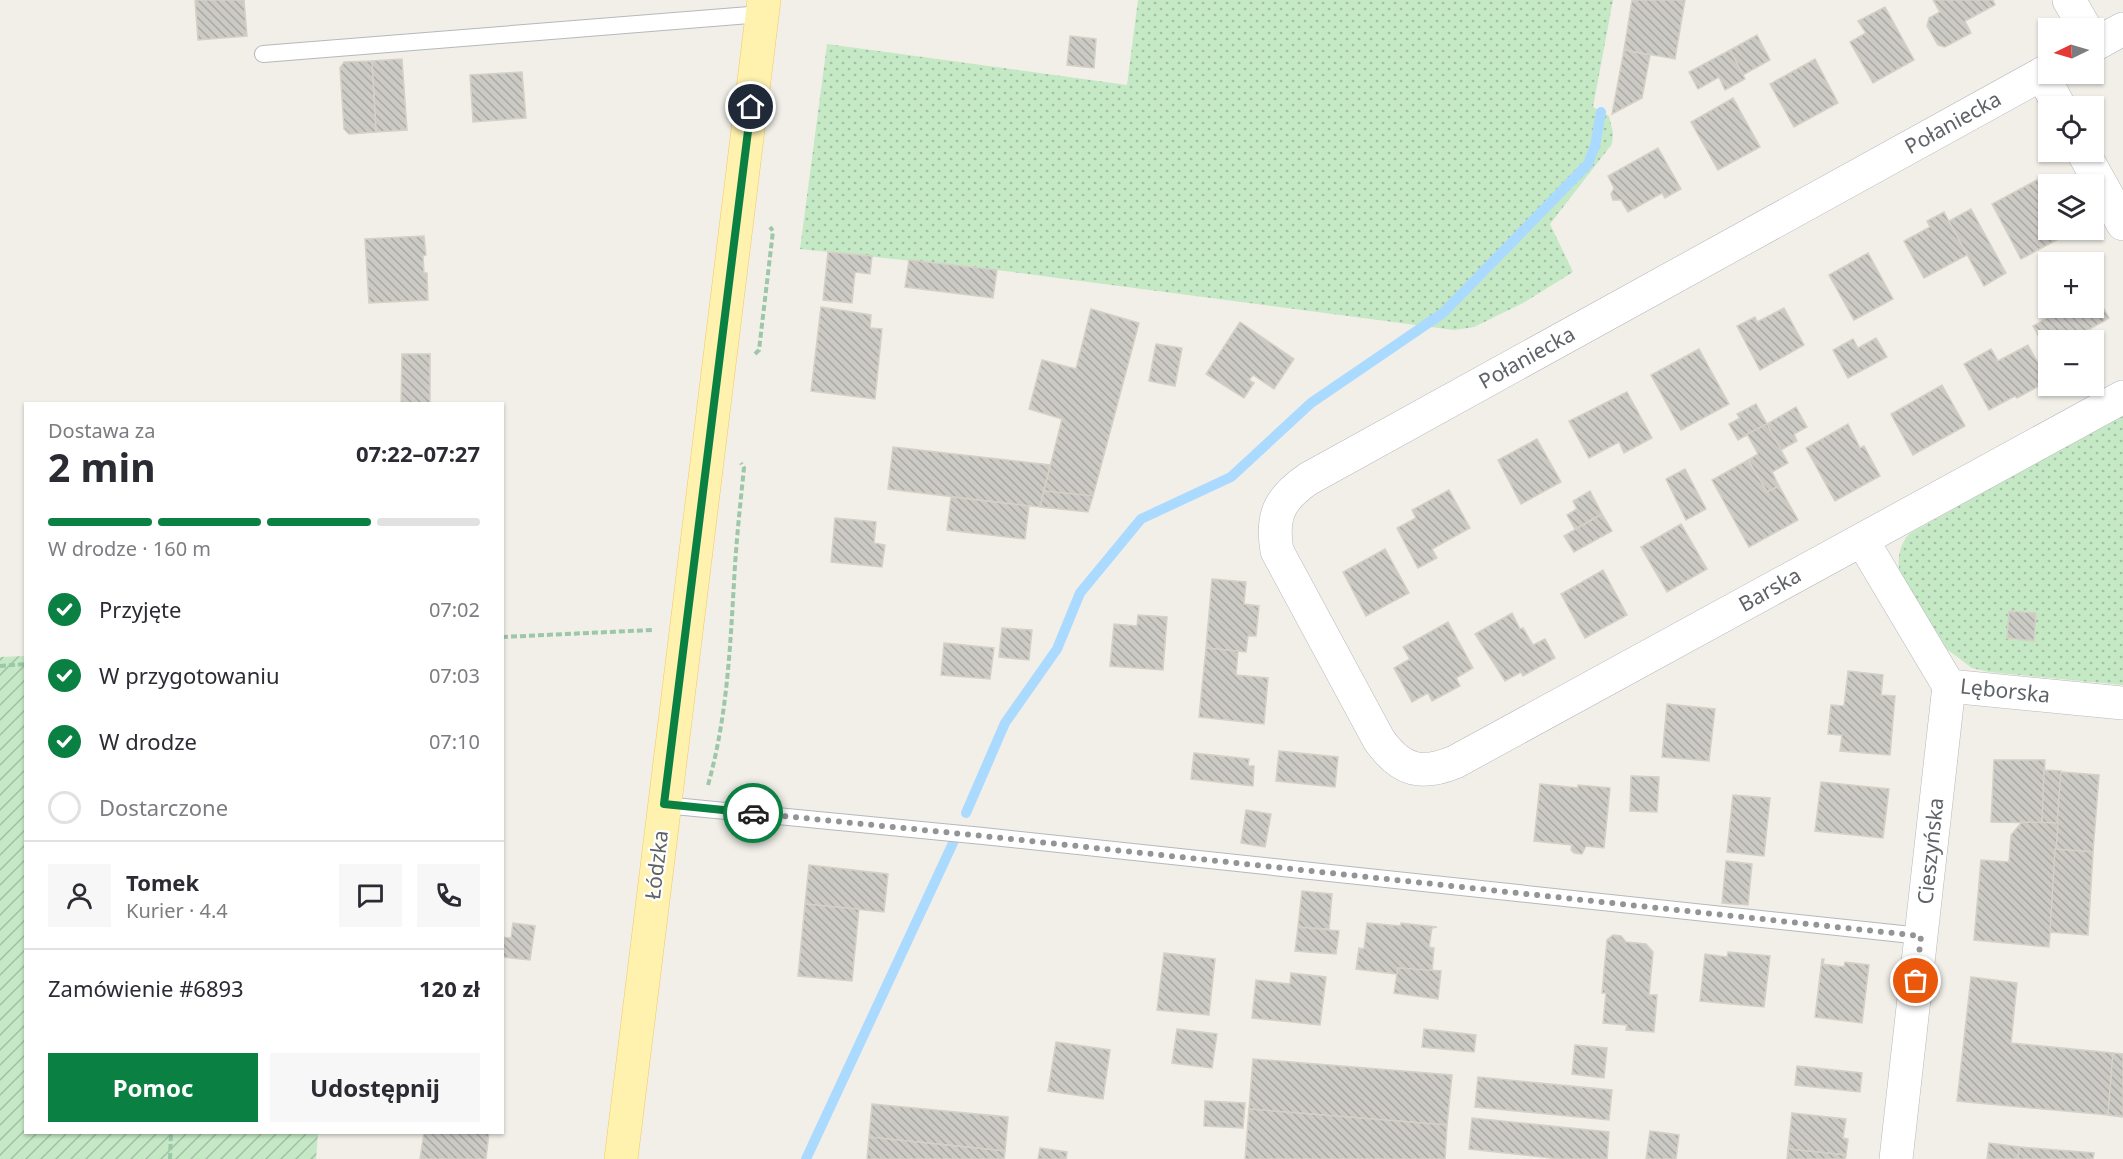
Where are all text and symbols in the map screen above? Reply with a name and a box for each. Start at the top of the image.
north arrow [2038,18,2104,84]
map controls [2038,18,2104,396]
pin [725,81,776,132]
street label: Połaniecka [1899,84,2006,160]
icon: home [734,90,767,123]
button: locate [2038,96,2104,162]
button: layers [2038,174,2104,240]
button: + [2038,252,2104,318]
street label: Połaniecka [1473,319,1580,395]
button: − [2038,330,2104,396]
text: Dostawa za [48,417,155,444]
text: 07:22–07:27 [356,438,480,468]
text: 2 min [48,440,155,493]
text: W drodze · 160 m [48,535,211,562]
street label: Barska [1733,561,1806,618]
icon: check [48,593,81,626]
text: Przyjęte [99,594,181,624]
text: 07:02 [429,596,480,623]
icon: check [48,659,81,692]
text: W przygotowaniu [99,660,280,690]
text: 07:03 [429,662,480,689]
street label: Lęborska [1959,671,2051,709]
icon: check [48,725,81,758]
text: W drodze [99,726,197,756]
text: 07:10 [429,728,480,755]
courier [723,783,783,843]
text: Dostarczone [99,792,228,822]
street label: Cieszyńska [1910,796,1950,906]
icon: car [737,797,770,830]
street label: Łódzka [638,829,674,901]
button: person [48,864,111,927]
button: chat [339,864,402,927]
button: phone [417,864,480,927]
text: Tomek [126,867,199,897]
text: Kurier · 4.4 [126,897,228,924]
pin [1890,955,1941,1006]
icon: bag [1899,964,1932,997]
text: Zamówienie #6893 [48,973,244,1003]
text: 120 zł [419,973,480,1003]
button: Pomoc [48,1053,258,1122]
button: Udostępnij [270,1053,480,1122]

